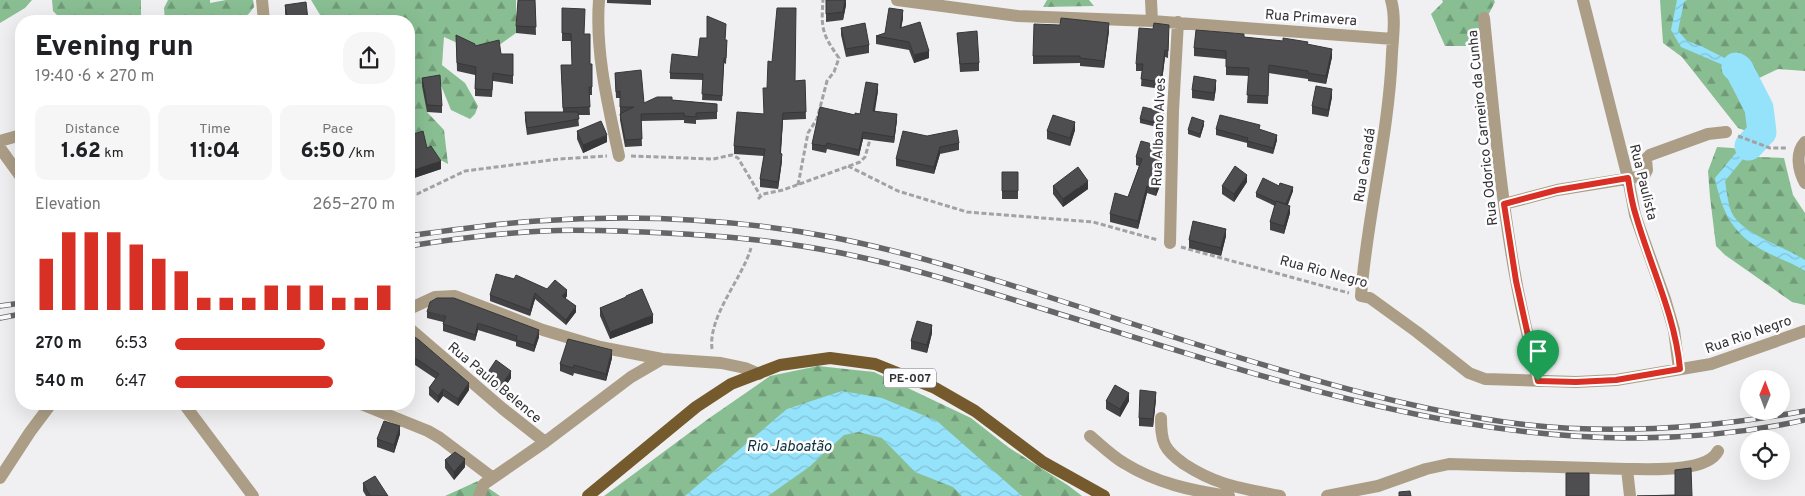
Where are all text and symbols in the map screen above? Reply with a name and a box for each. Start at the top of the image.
street label: Rua Primavera [1264,7,1357,30]
street label: Rua Odorico Carneiro da Cunha [1465,29,1502,227]
text: Evening run [35,30,194,66]
button: share [343,32,395,84]
text: 19:40 · 6 × 270 m [35,67,154,87]
street label: Rua Albano Alves [1149,77,1170,187]
text: Distance [65,121,120,138]
text: Time [199,121,231,138]
text: Pace [322,121,353,138]
street label: Rua Canadá [1351,127,1380,204]
text: 1.62 [61,138,101,165]
text: 11:04 [190,138,240,165]
text: 6:50 [301,138,345,165]
street label: Rua Paulista [1625,143,1660,222]
text: km [101,145,124,162]
text: /km [345,145,375,162]
text: Elevation [35,195,101,215]
text: 265–270 m [312,195,395,215]
street label: Rua Rio Negro [1278,253,1370,292]
street label: Rua Rio Negro [1703,313,1794,358]
pin [1517,330,1559,381]
text: 270 m [35,334,82,354]
text: 6:53 [115,334,148,354]
icon: arrive [1524,337,1552,365]
street label: Rua Paulo Belence [444,339,544,427]
road number: PE-007 [884,368,936,388]
north arrow [1740,370,1790,420]
map controls [1740,370,1790,480]
text: 540 m [35,372,84,392]
text: 6:47 [115,372,146,392]
button: locate [1740,430,1790,480]
water label: Rio Jaboatão [747,438,831,457]

